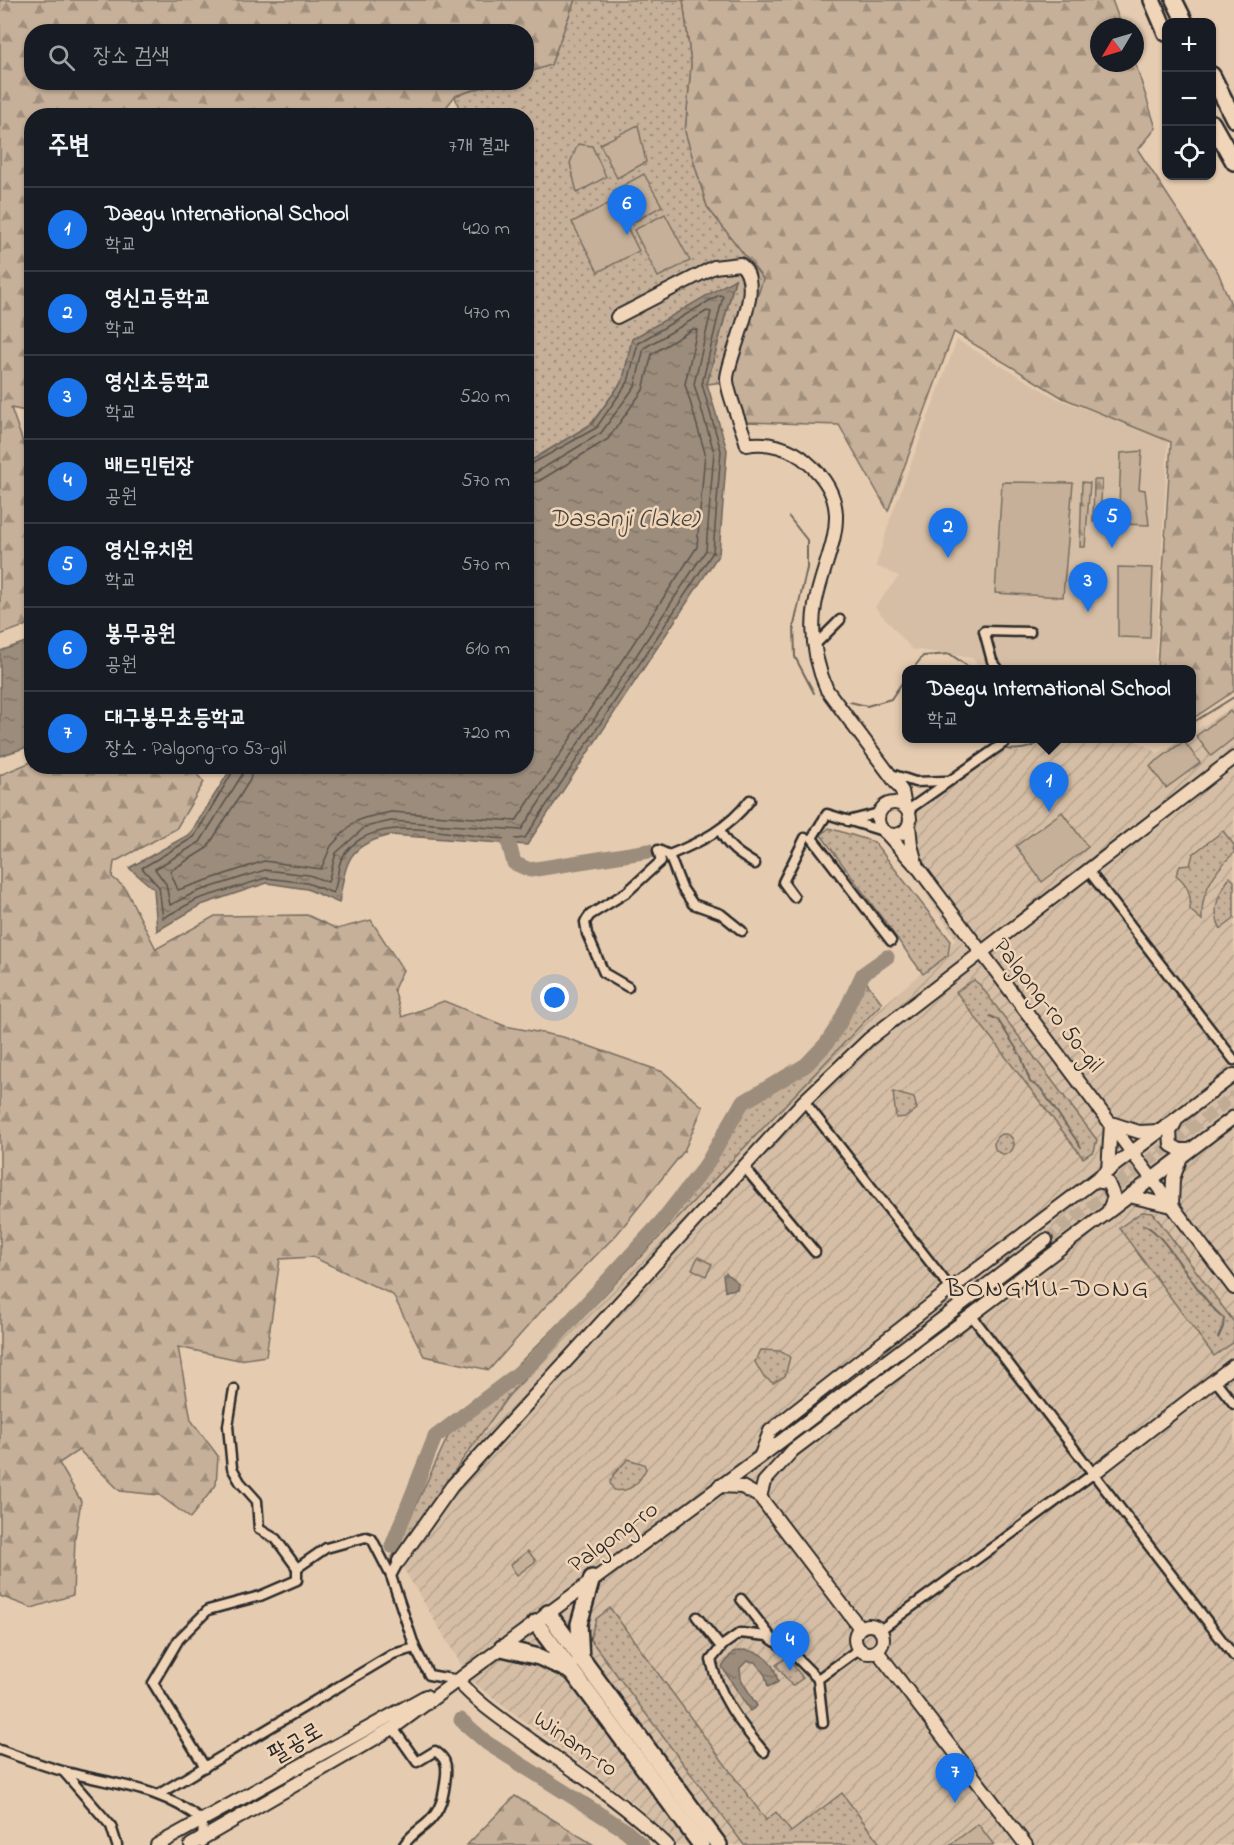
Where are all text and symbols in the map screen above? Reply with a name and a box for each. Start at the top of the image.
north arrow [1090,18,1144,72]
map controls [1162,18,1216,180]
button: + [1162,18,1216,72]
search box [24,24,534,90]
icon: search [45,41,78,74]
text: 장소 검색 [93,41,169,73]
button: − [1162,72,1216,126]
button: locate [1162,126,1216,180]
text: 주변 [48,128,90,166]
text: 7개 결과 [448,133,510,162]
pin: 6 [608,186,646,235]
text: Daegu International School [105,199,349,231]
text: 1 [64,215,71,244]
text: 420 m [463,215,510,244]
text: 학교 [105,231,137,260]
text: 영신고등학교 [105,283,211,315]
text: 2 [63,299,72,328]
text: 470 m [464,299,510,328]
text: 학교 [105,315,137,344]
text: 영신초등학교 [105,367,211,399]
text: 3 [63,383,72,412]
text: 520 m [459,383,510,412]
text: 학교 [105,399,137,428]
text: 배드민턴장 [105,451,194,483]
text: 4 [63,467,72,496]
text: 570 m [461,467,510,496]
text: 공원 [105,483,137,512]
pin: 5 [1092,498,1132,548]
water label: Dasanji (lake) [549,501,701,539]
pin: 2 [928,508,968,558]
text: 영신유치원 [105,535,194,567]
text: 5 [62,551,73,580]
text: 570 m [461,551,510,580]
pin: 3 [1068,562,1108,612]
text: 학교 [105,567,137,596]
text: 봉무공원 [105,619,176,651]
text: 6 [63,635,72,664]
text: 610 m [466,635,510,664]
text: 공원 [105,651,137,680]
popup [902,665,1196,743]
text: Daegu International School [927,674,1171,706]
text: 대구봉무초등학교 [105,703,247,735]
text: 학교 [927,706,959,735]
text: 7 [63,719,72,748]
text: 720 m [463,719,510,748]
text: 장소 · Palgong-ro 53-gil [105,735,287,764]
pin: 1 [1030,762,1068,812]
street label: Palgong-ro 50-gil [983,931,1111,1081]
your location [540,983,569,1012]
district label: BONGMU-DONG [945,1270,1150,1309]
street label: Palgong-ro [562,1493,666,1583]
pin: 4 [770,1622,810,1671]
street label: Winam-ro [525,1703,625,1787]
street label: 팔공로 [262,1714,330,1774]
pin: 7 [936,1754,974,1803]

